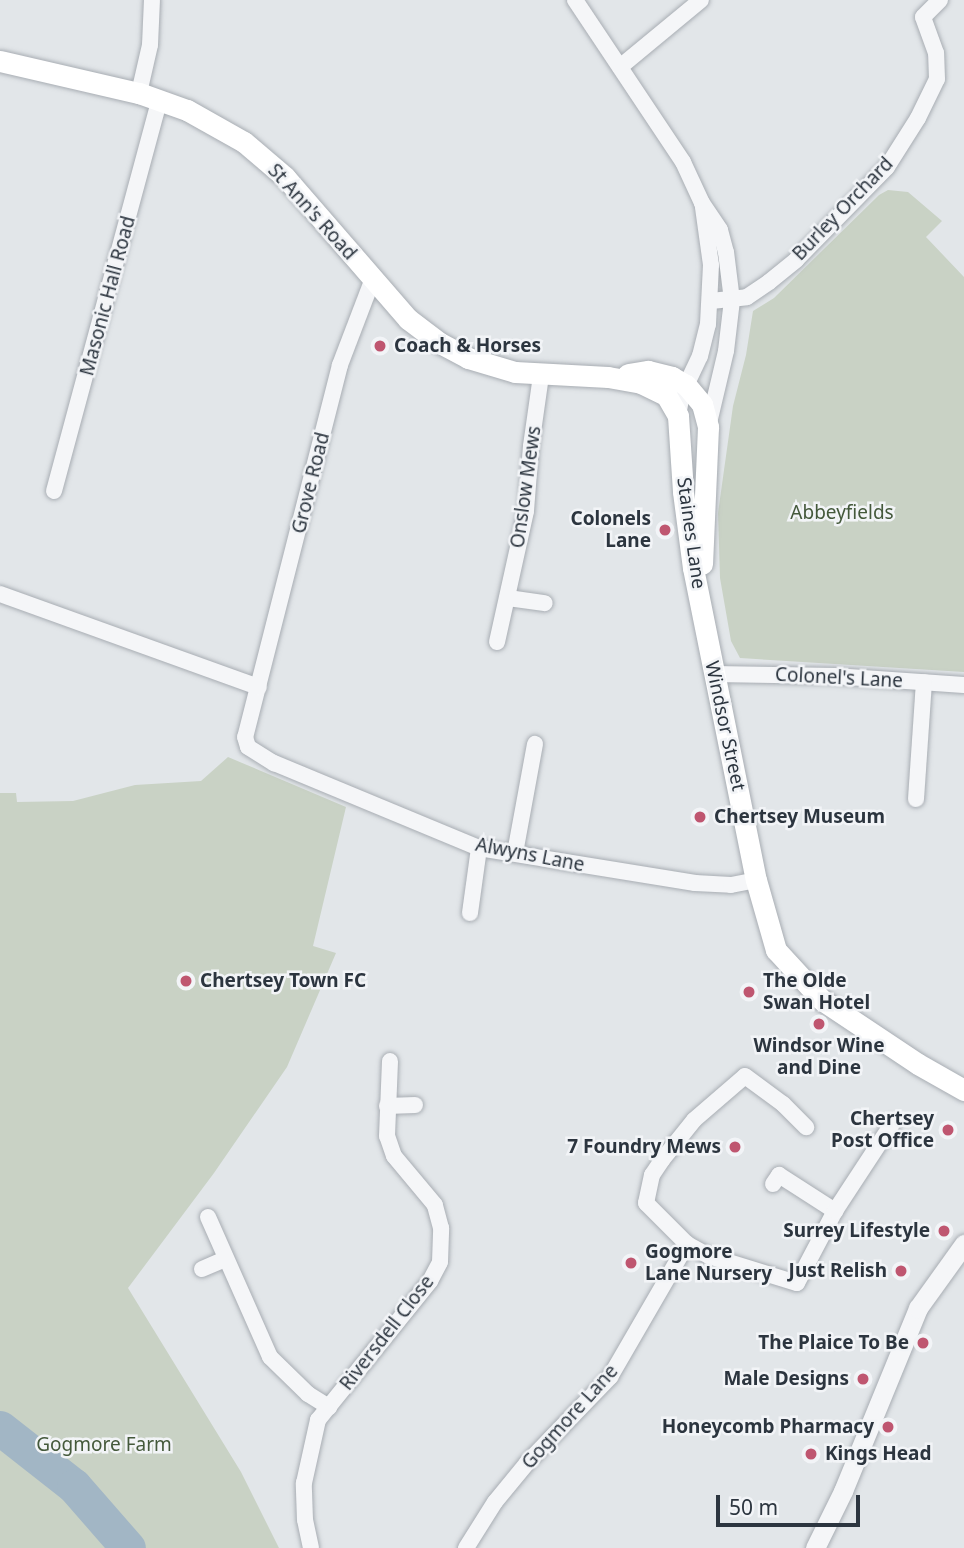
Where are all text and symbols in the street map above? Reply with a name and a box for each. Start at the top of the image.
street label: Burley Orchard [788,153,898,265]
street label: St Ann's Road [263,159,361,265]
street label: Masonic Hall Road [76,214,140,378]
place label: Coach & Horses [394,335,541,357]
marker: Coach & Horses [372,338,388,354]
street label: Onslow Mews [506,424,546,550]
street label: Grove Road [287,430,335,536]
street label: Staines Lane [672,476,710,590]
park label: Abbeyfields [790,502,894,524]
place label: Colonels Lane [570,508,651,552]
marker: Colonels Lane [657,522,673,538]
street label: Windsor Street [700,659,750,793]
street label: Colonel's Lane [774,663,904,693]
place label: Chertsey Museum [714,806,885,828]
marker: Chertsey Museum [692,809,708,825]
street label: Alwyns Lane [474,833,586,877]
place label: Chertsey Town FC [200,970,366,992]
place label: The Olde Swan Hotel [763,970,870,1014]
marker: Chertsey Town FC [178,973,194,989]
marker: The Olde Swan Hotel [741,984,757,1000]
marker: Windsor Wine and Dine [811,1016,827,1032]
place label: Windsor Wine and Dine [753,1035,885,1079]
place label: Chertsey Post Office [831,1108,934,1152]
marker: Chertsey Post Office [940,1122,956,1138]
place label: 7 Foundry Mews [567,1136,721,1158]
marker: 7 Foundry Mews [727,1139,743,1155]
place label: Surrey Lifestyle [783,1220,930,1242]
marker: Surrey Lifestyle [936,1223,952,1239]
place label: Gogmore Lane Nursery [645,1241,772,1285]
marker: Gogmore Lane Nursery [623,1255,639,1271]
place label: Just Relish [789,1260,887,1282]
marker: Just Relish [893,1263,909,1279]
street label: Riversdell Close [335,1271,439,1395]
place label: The Plaice To Be [758,1332,909,1354]
marker: The Plaice To Be [915,1335,931,1351]
street label: Gogmore Lane [517,1360,623,1474]
place label: Male Designs [723,1368,849,1390]
marker: Male Designs [855,1371,871,1387]
place label: Honeycomb Pharmacy [662,1416,874,1438]
marker: Honeycomb Pharmacy [880,1419,896,1435]
park label: Gogmore Farm [36,1434,172,1456]
place label: Kings Head [825,1443,931,1465]
marker: Kings Head [803,1446,819,1462]
scale bar [719,1482,862,1526]
text: 50 m [729,1493,778,1521]

